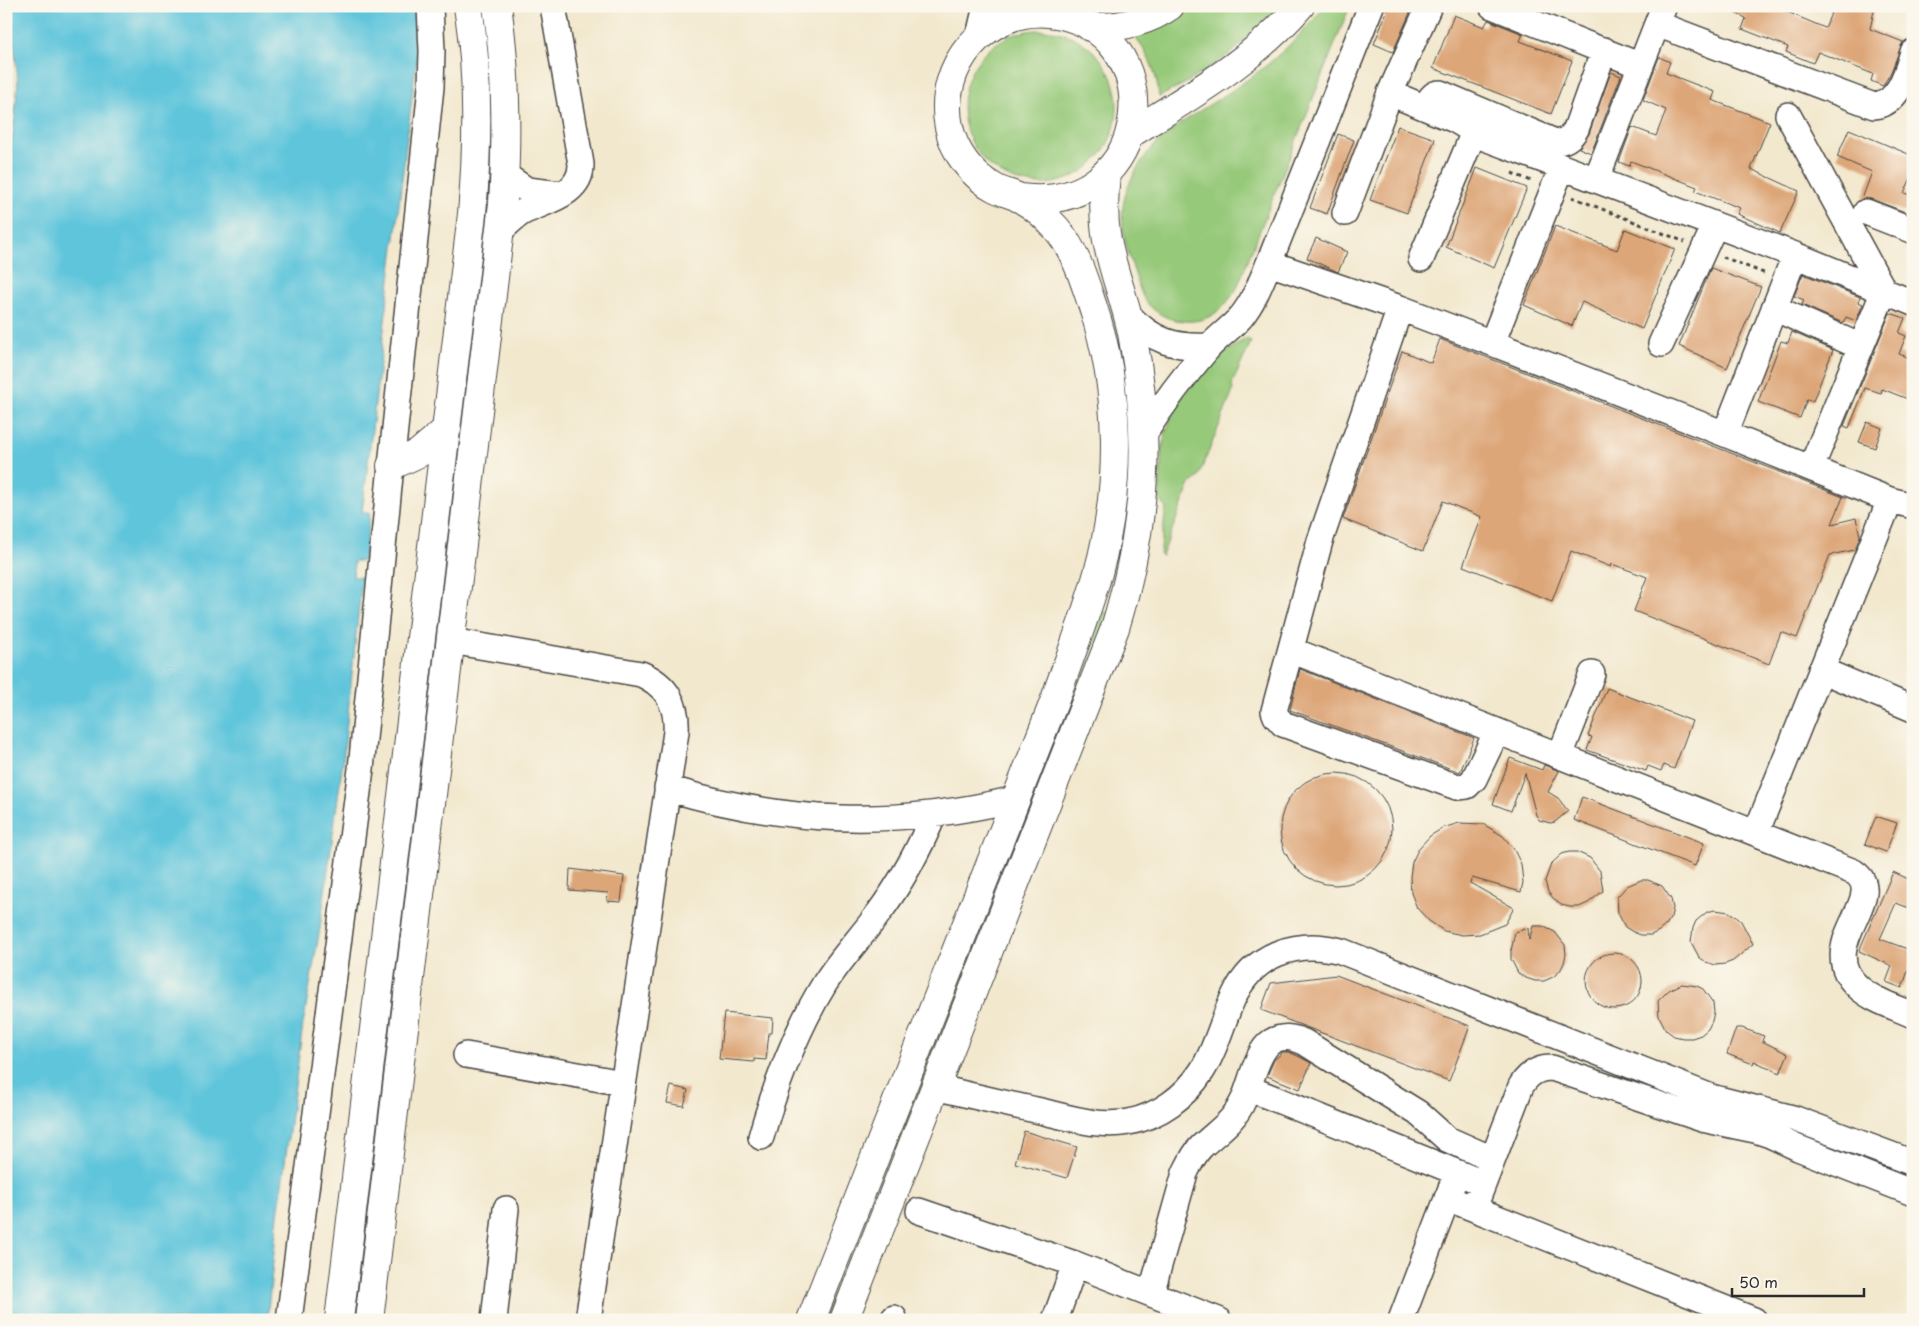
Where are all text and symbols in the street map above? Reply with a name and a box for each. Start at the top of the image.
scale bar [1732,1266,1864,1298]
text: 50 m [1739,1270,1778,1293]

